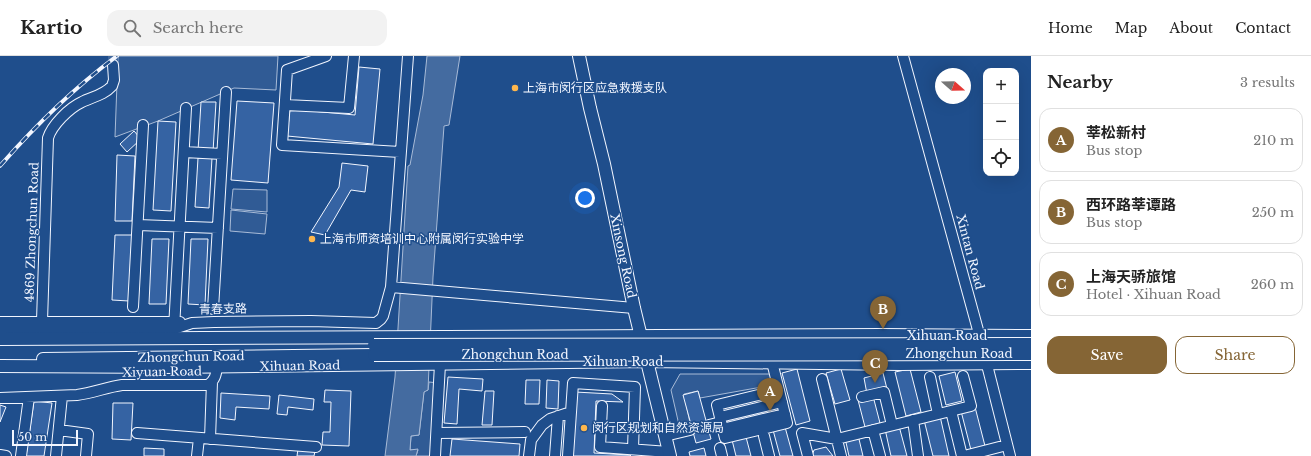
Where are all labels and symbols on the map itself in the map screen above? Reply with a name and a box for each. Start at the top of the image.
north arrow [935,68,971,104]
place label: 上海市闵行区应急救援支队 [523,80,667,95]
marker: 上海市闵行区应急救援支队 [510,83,520,93]
street label: 4869 Zhongchun Road [22,162,41,302]
your location [575,188,595,208]
street label: Xinsong Road [607,212,640,300]
street label: Xintan Road [953,213,988,291]
place label: 上海市师资培训中心附属闵行实验中学 [320,231,524,246]
marker: 上海市师资培训中心附属闵行实验中学 [307,234,317,244]
pin: B [870,296,896,329]
street label: 青春支路 [199,301,247,316]
street label: Xihuan Road [907,328,987,343]
street label: Zhongchun Road [905,346,1013,361]
street label: Zhongchun Road [461,347,569,362]
street label: Zhongchun Road [137,348,245,365]
pin: C [862,350,888,383]
street label: Xihuan Road [583,354,663,369]
street label: Xihuan Road [260,357,340,374]
street label: Xiyuan Road [122,363,202,380]
pin: A [757,378,783,411]
place label: 闵行区规划和自然资源局 [592,420,724,435]
marker: 闵行区规划和自然资源局 [579,423,589,433]
scale bar [12,428,78,447]

